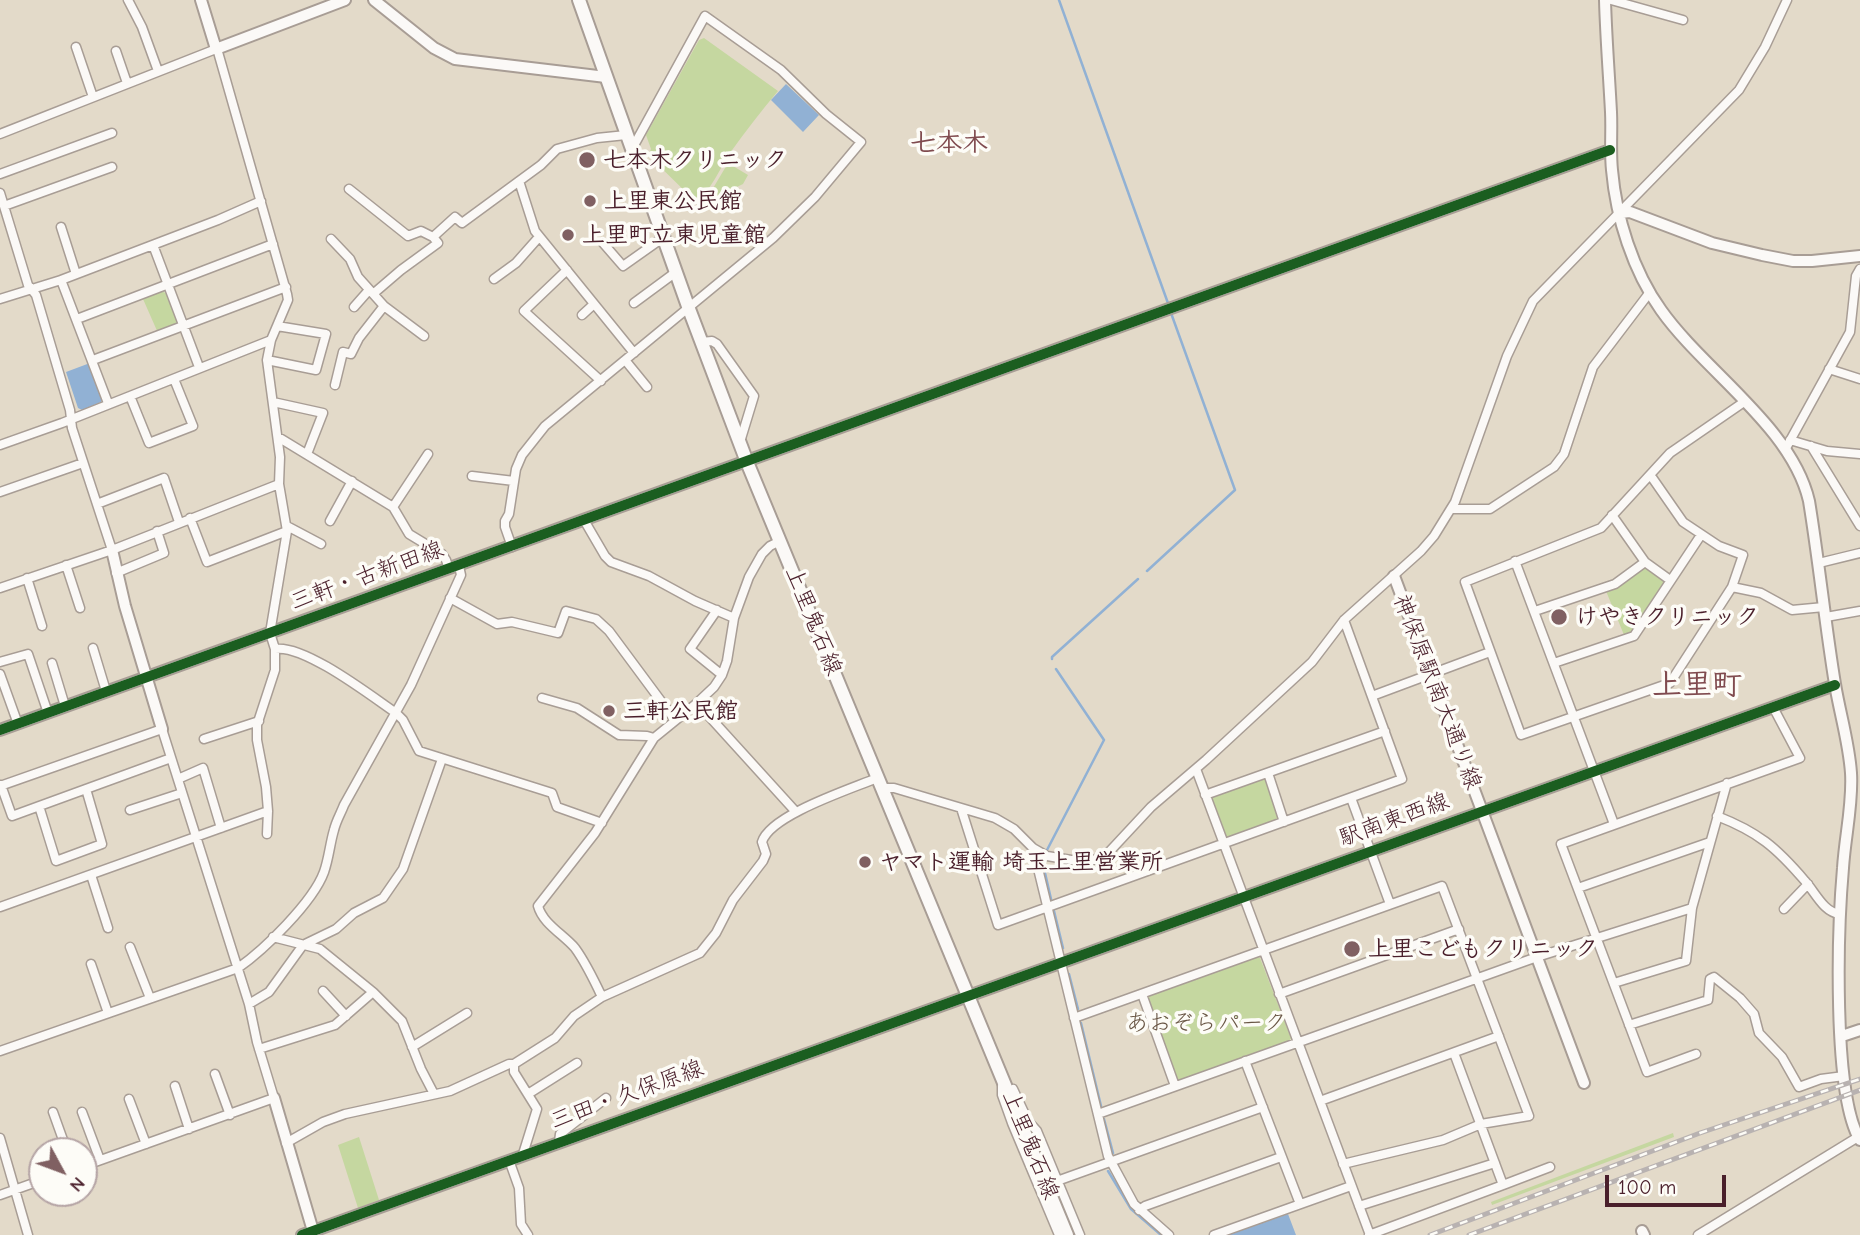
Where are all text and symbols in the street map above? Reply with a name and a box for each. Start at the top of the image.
district label: 七本木 [910,128,988,160]
place label: 七本木クリニック [603,146,787,174]
marker: 七本木クリニック [577,150,597,170]
place label: 上里東公民館 [604,187,742,215]
marker: 上里東公民館 [582,193,598,209]
place label: 上里町立東児童館 [582,221,766,249]
marker: 上里町立東児童館 [560,227,576,243]
street label: 三軒・古新田線 [287,535,447,617]
street label: 上里鬼石線 [779,563,847,679]
street label: 神保原駅南大通り線 [1387,590,1487,794]
place label: けやきクリニック [1575,603,1759,631]
marker: けやきクリニック [1549,607,1569,627]
district label: 上里町 [1652,668,1742,704]
place label: 三軒公民館 [623,697,738,725]
marker: 三軒公民館 [601,703,617,719]
street label: 駅南東西線 [1335,787,1453,853]
place label: ヤマト運輸 埼玉上里営業所 [879,848,1163,876]
marker: ヤマト運輸 埼玉上里営業所 [857,854,873,870]
place label: 上里こどもクリニック [1368,935,1598,963]
marker: 上里こどもクリニック [1342,939,1362,959]
park label: あおぞらパーク [1126,1009,1286,1037]
street label: 三田・久保原線 [547,1054,707,1136]
street label: 上里鬼石線 [996,1087,1064,1203]
north arrow [28,1137,98,1207]
scale bar [1608,1162,1729,1206]
text: N [65,1173,90,1196]
text: 100 m [1618,1175,1676,1199]

